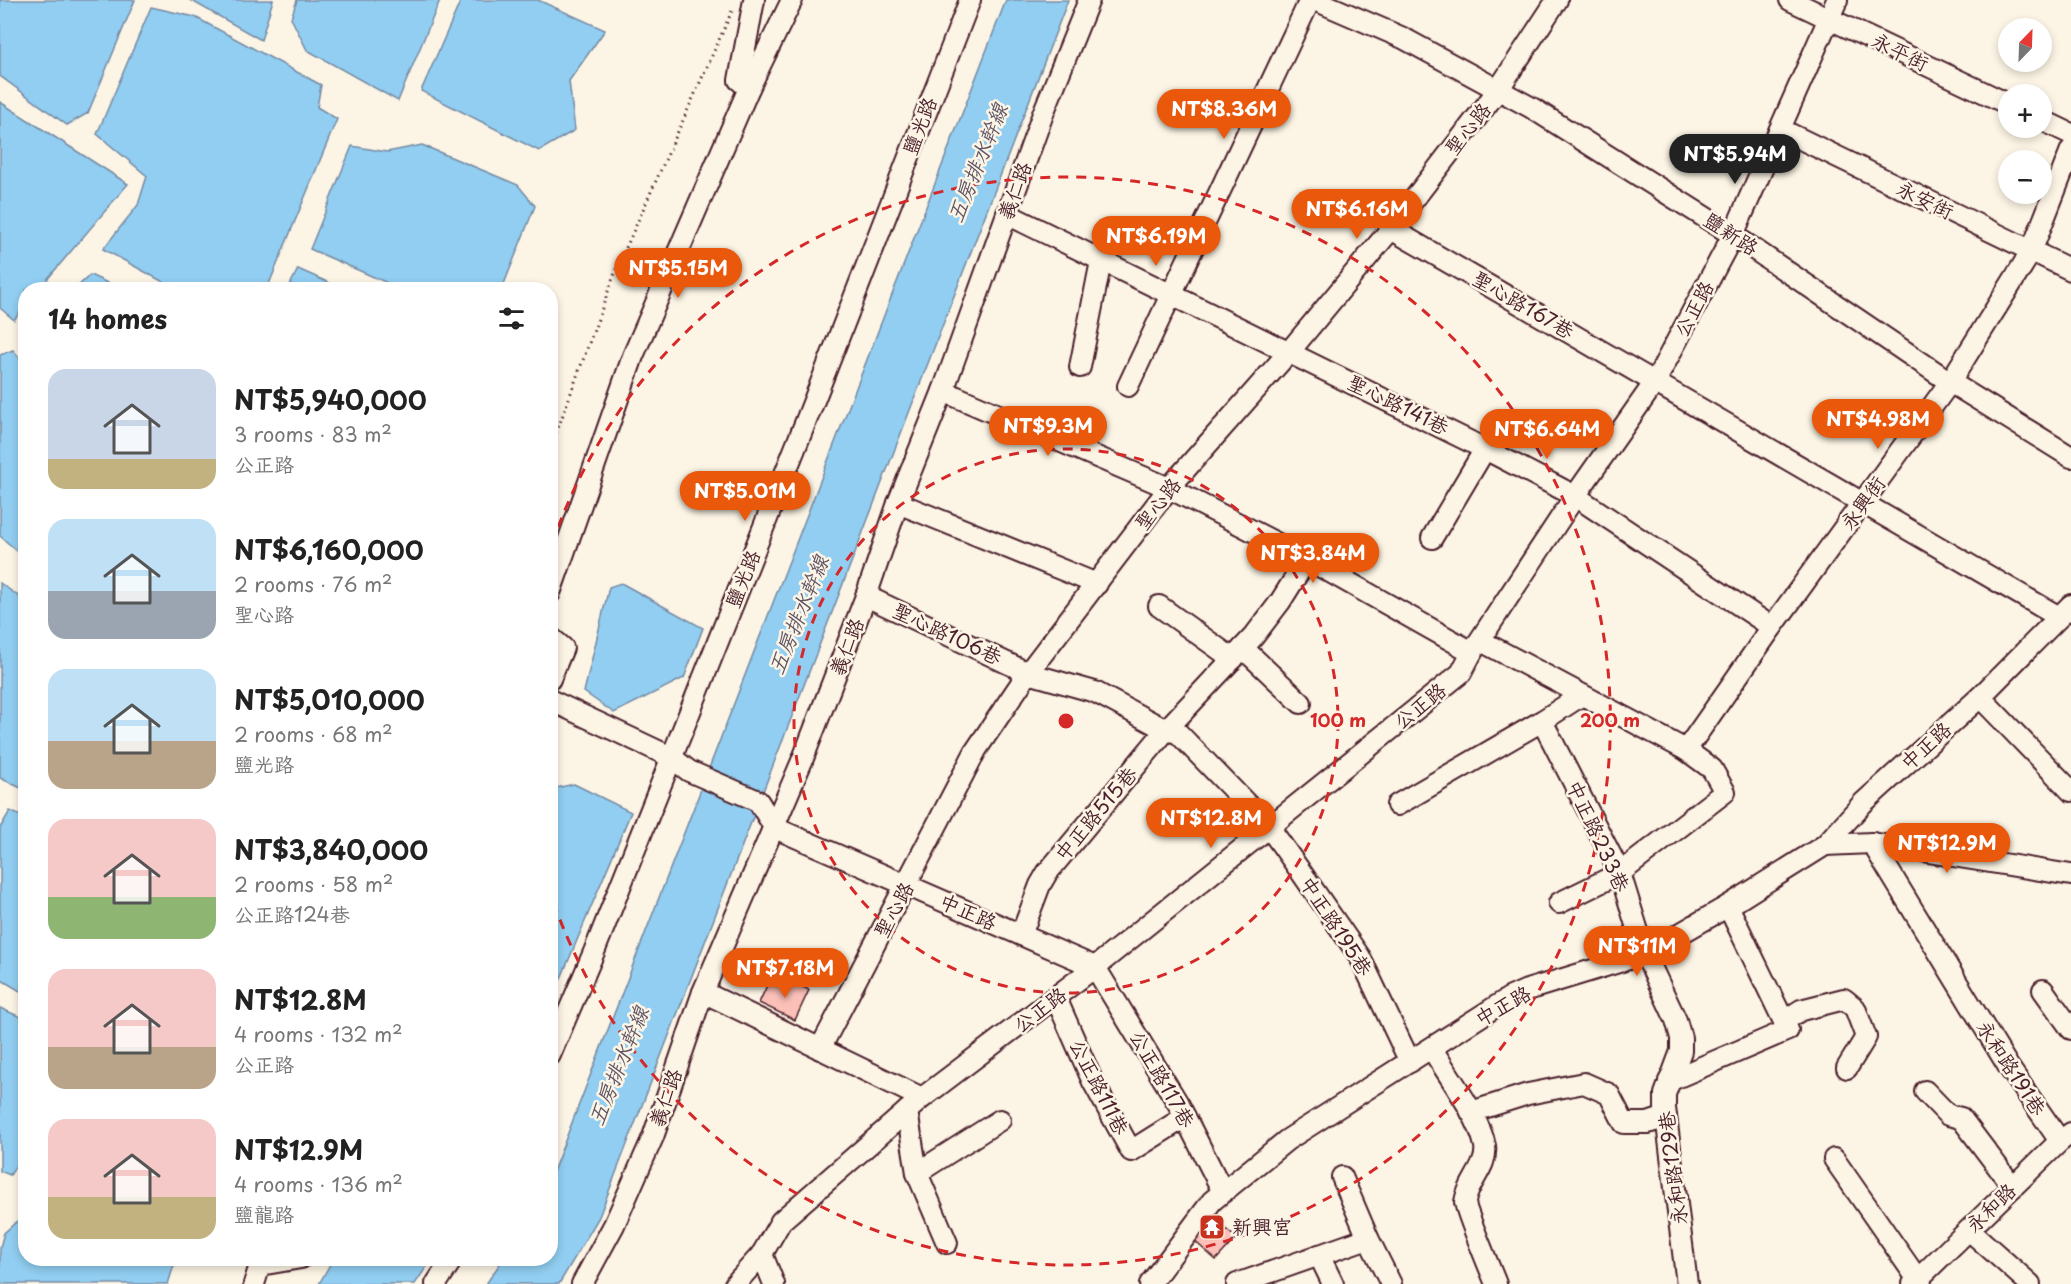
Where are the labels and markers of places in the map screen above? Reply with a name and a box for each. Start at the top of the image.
pin: NT$8.36M [1162,89,1286,140]
pin: NT$5.94M [1673,134,1797,185]
pin: NT$6.16M [1295,189,1419,240]
pin: NT$6.19M [1094,216,1218,267]
pin: NT$5.15M [616,248,740,299]
pin: NT$4.98M [1816,399,1940,450]
pin: NT$9.3M [993,406,1103,457]
pin: NT$6.64M [1485,409,1609,460]
pin: NT$5.01M [683,471,807,522]
pin: NT$3.84M [1251,533,1375,584]
centre of rings [1056,711,1076,731]
pin: NT$12.8M [1149,798,1273,849]
pin: NT$12.9M [1885,823,2009,874]
pin: NT$11M [1588,926,1686,977]
pin: NT$7.18M [723,948,847,999]
place label: 新興宮 [1232,1211,1292,1241]
temple icon: 新興宮 [1197,1212,1227,1242]

